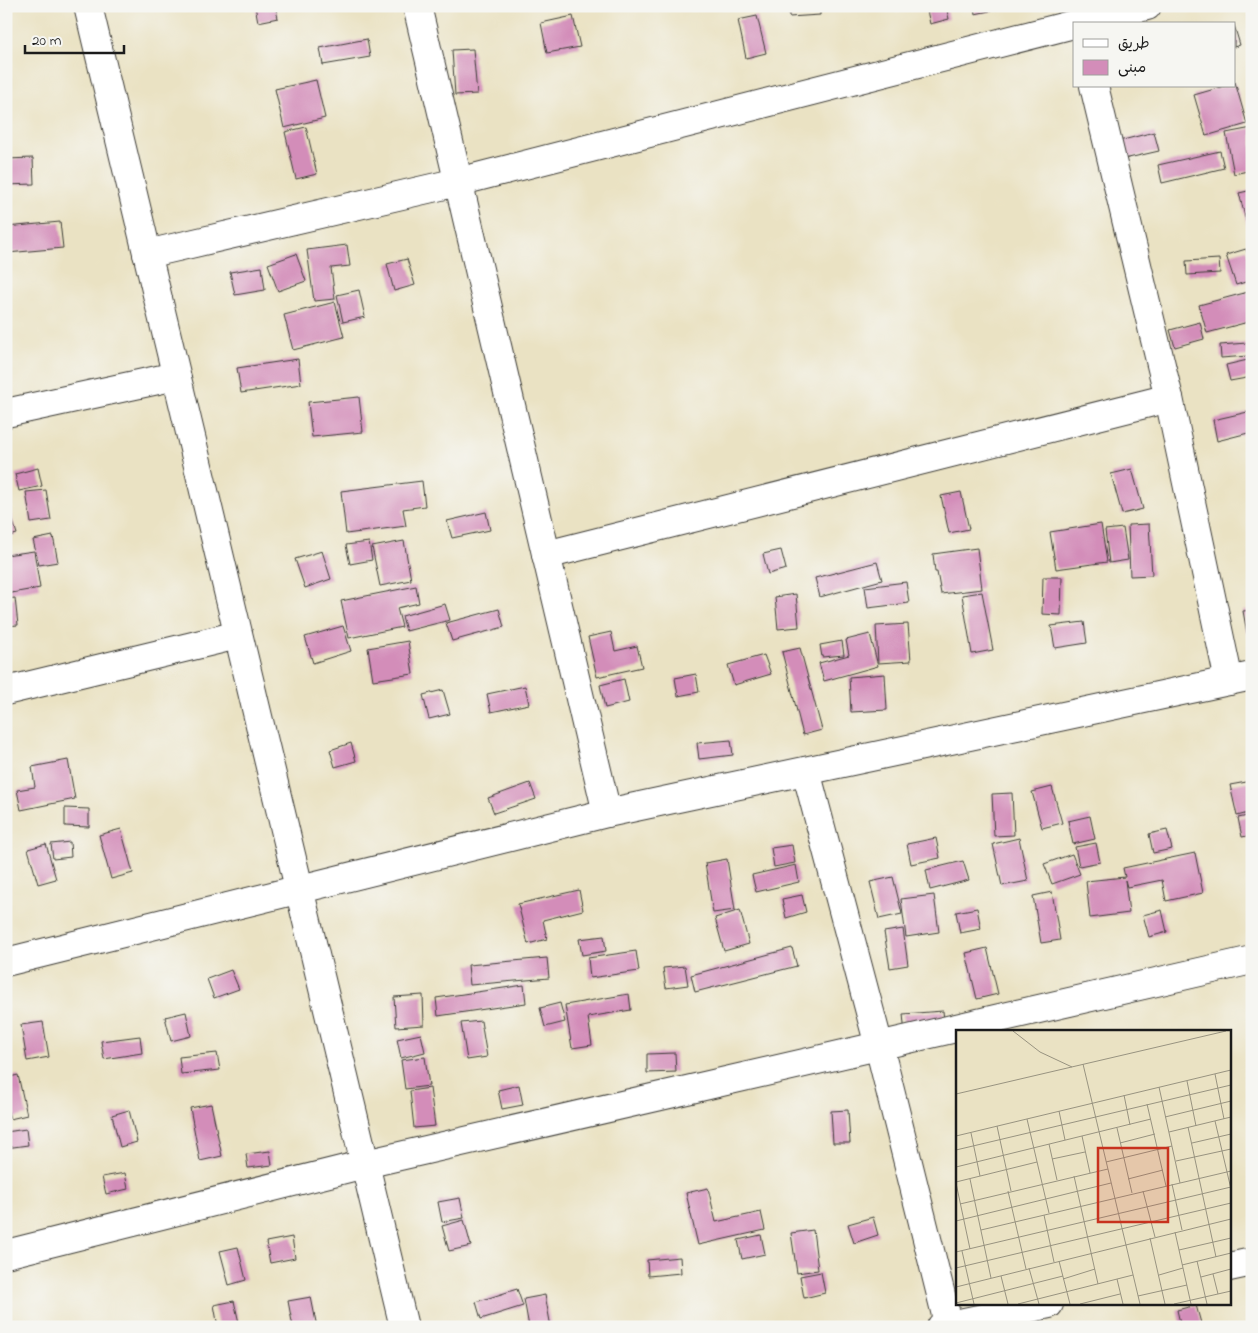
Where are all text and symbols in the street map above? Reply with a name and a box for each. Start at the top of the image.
scale bar [25,22,124,54]
legend [1073,22,1236,88]
text: 20 m [32,30,62,52]
text: طريق [1118,33,1150,55]
text: مبنى [1118,57,1146,79]
inset map [956,1030,1230,1306]

